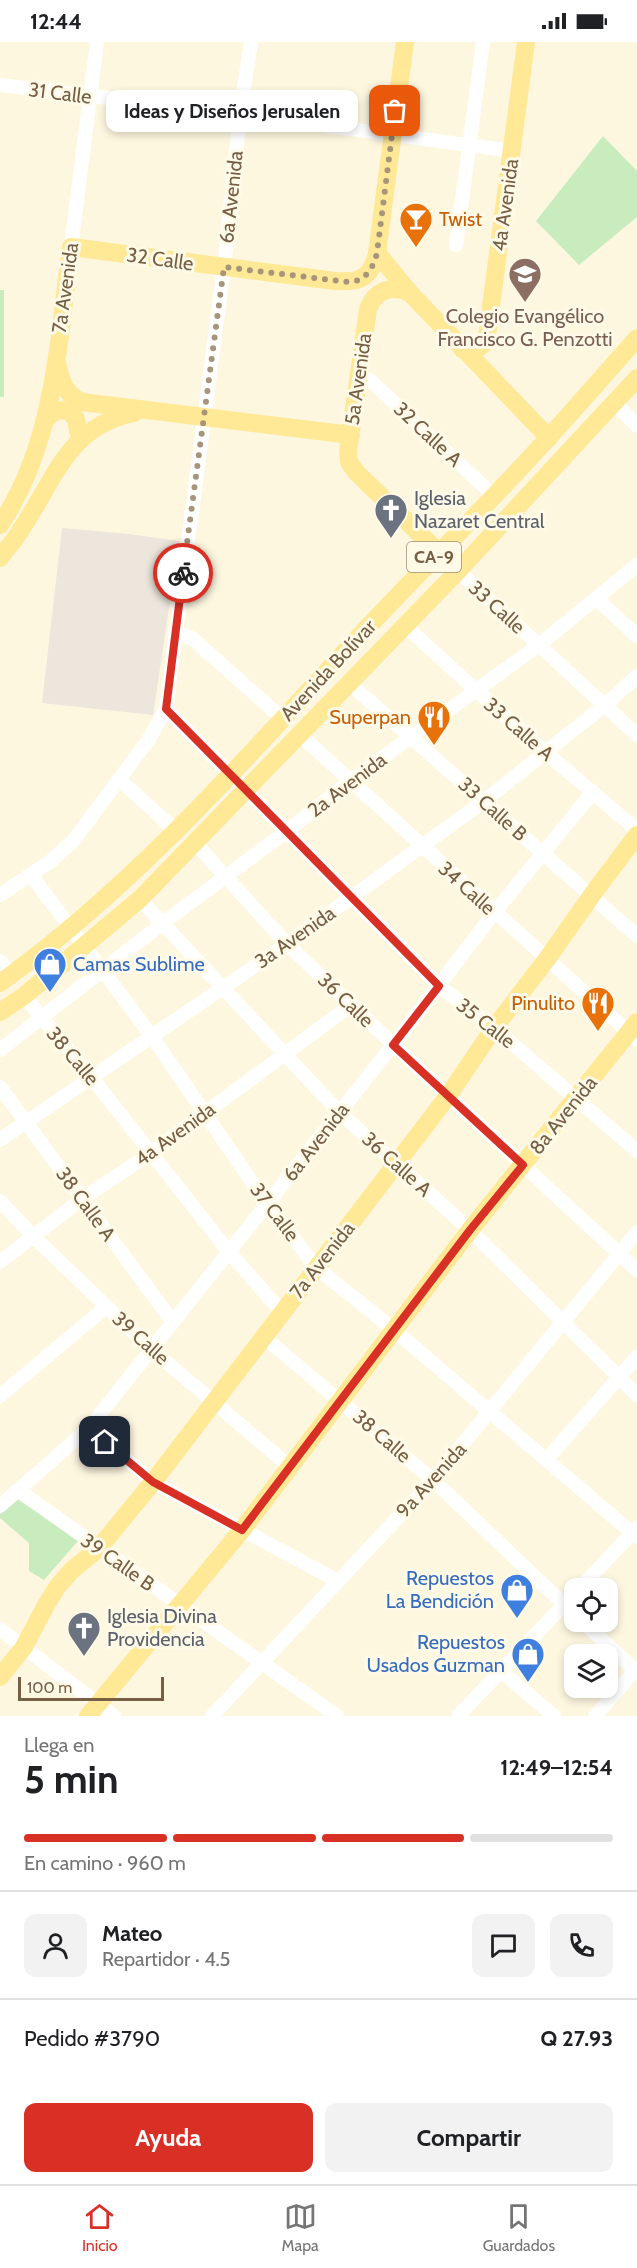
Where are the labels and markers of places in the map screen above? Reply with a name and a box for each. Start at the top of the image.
pin [369,85,420,136]
callout: Ideas y Diseños Jerusalen [107,90,359,132]
bar icon: Twist [398,201,434,248]
place label: Twist [439,207,482,231]
school or university icon: Colegio Evangélico Francisco G. Penzotti [507,256,543,303]
place label: Colegio Evangélico Francisco G. Penzotti [437,304,613,351]
place label: Iglesia Nazaret Central [414,486,545,533]
church icon: Iglesia Nazaret Central [373,492,409,539]
restaurant icon: Superpan [416,699,452,746]
place label: Superpan [329,705,411,729]
shop icon: Camas Sublime [32,946,68,993]
place label: Camas Sublime [73,952,205,976]
restaurant icon: Pinulito [580,985,616,1032]
place label: Pinulito [511,991,575,1015]
pin [79,1416,130,1467]
place label: Repuestos La Bendición [386,1566,494,1613]
shop icon: Repuestos La Bendición [499,1572,535,1619]
place label: Iglesia Divina Providencia [107,1604,217,1651]
church icon: Iglesia Divina Providencia [66,1610,102,1657]
place label: Repuestos Usados Guzman [367,1630,505,1677]
shop icon: Repuestos Usados Guzman [510,1636,546,1683]

